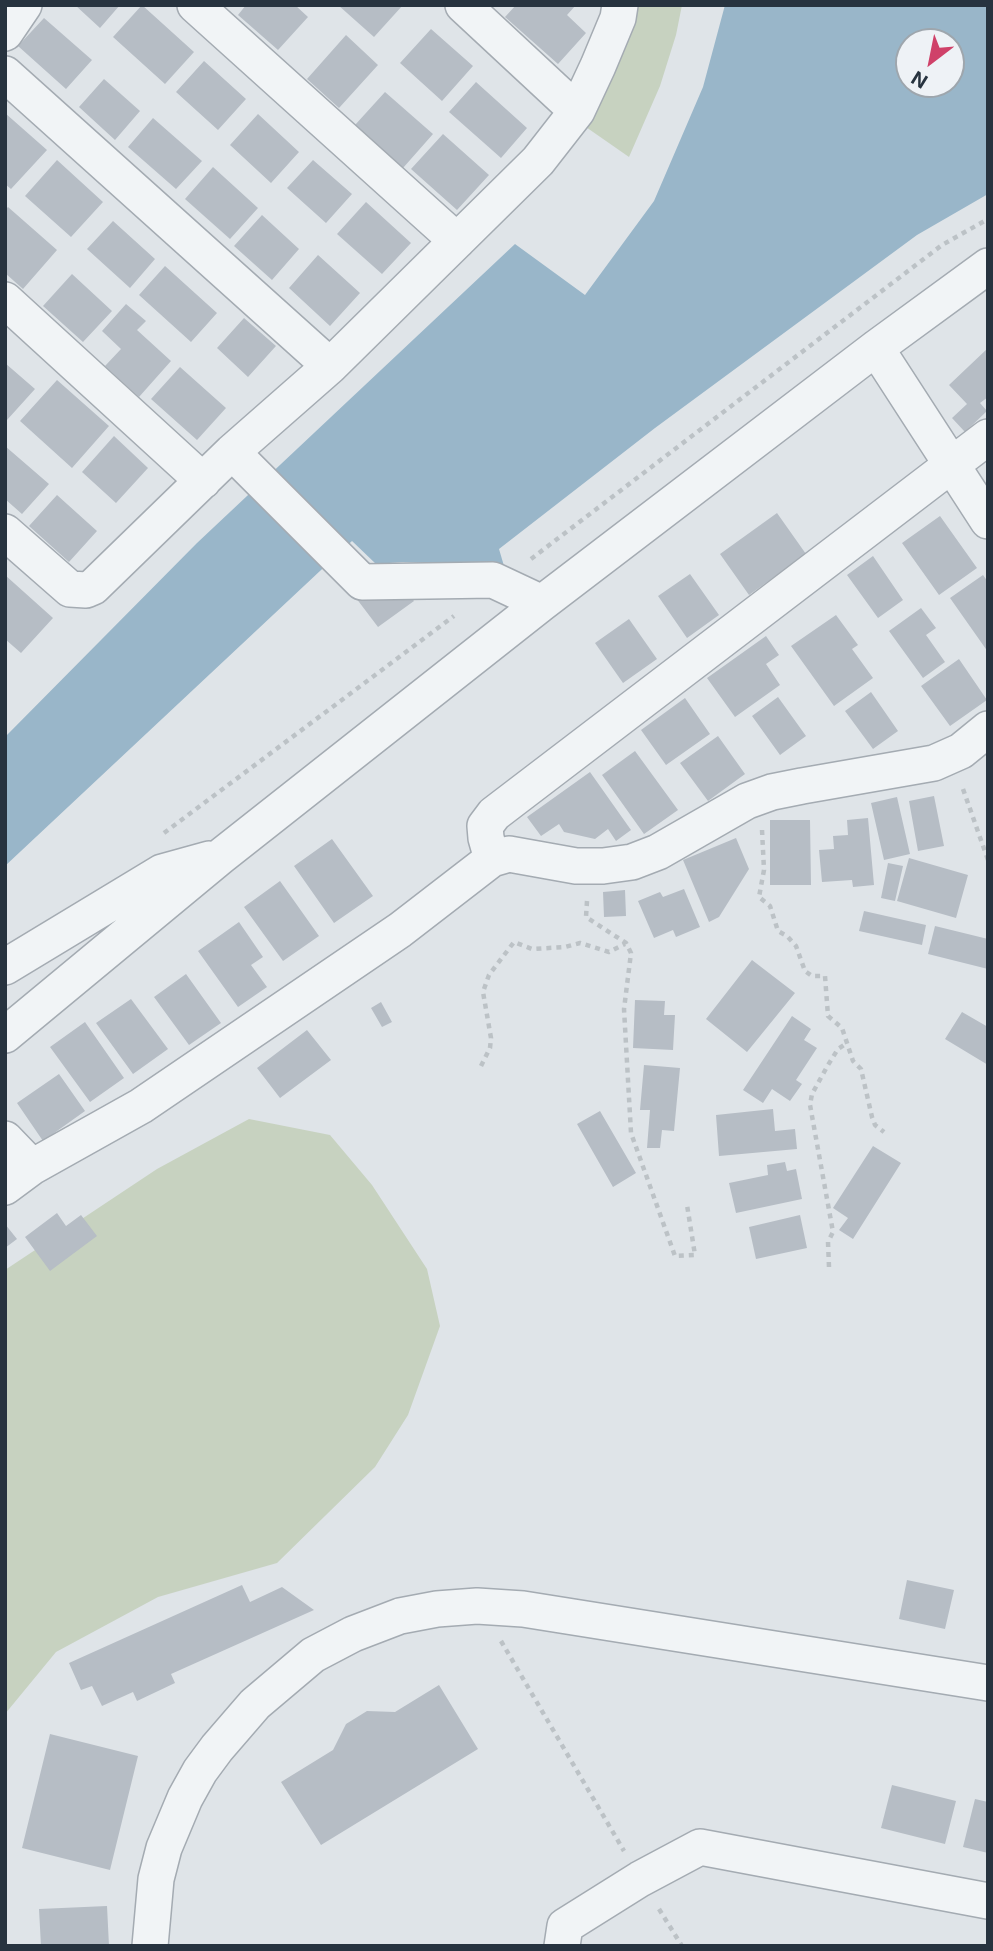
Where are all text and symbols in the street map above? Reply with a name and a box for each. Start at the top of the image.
north arrow [895,28,965,98]
text: N [907,66,932,93]

